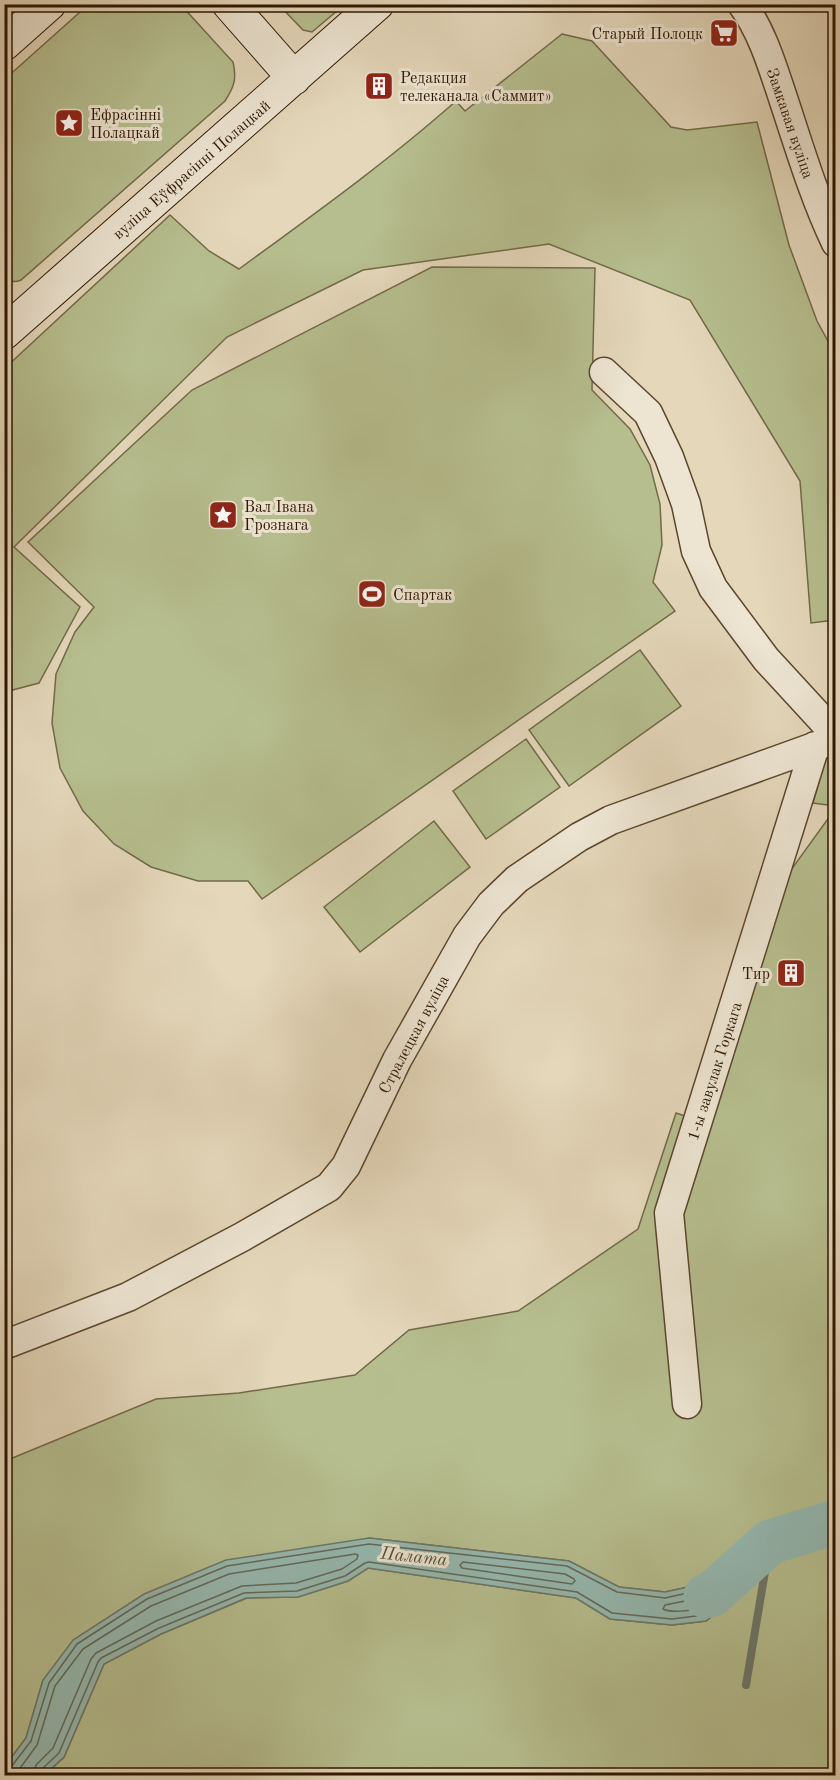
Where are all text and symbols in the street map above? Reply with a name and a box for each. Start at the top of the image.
supermarket icon: Старый Полоцк [708,17,740,49]
place label: Старый Полоцк [592,27,703,43]
street label: Замкавая вуліца [763,66,816,181]
building icon: Редакция телеканала «Саммит» [363,70,395,102]
place label: Редакция телеканала «Саммит» [400,71,552,105]
street label: вуліца Еўфрасінні Полацкай [111,98,274,243]
place icon: Ефрасінні Полацкай [53,107,85,139]
place label: Ефрасінні Полацкай [90,108,161,142]
place icon: Вал Івана Грознага [207,499,239,531]
place label: Вал Івана Грознага [244,500,314,534]
sports icon: Спартак [356,578,388,610]
place label: Спартак [393,588,452,604]
building icon: Тир [775,957,807,989]
place label: Тир [742,967,770,983]
street label: Стралецкая вуліца [377,973,453,1097]
street label: 1-ы завулак Горкага [686,1000,746,1143]
water label: Палата [379,1544,448,1569]

